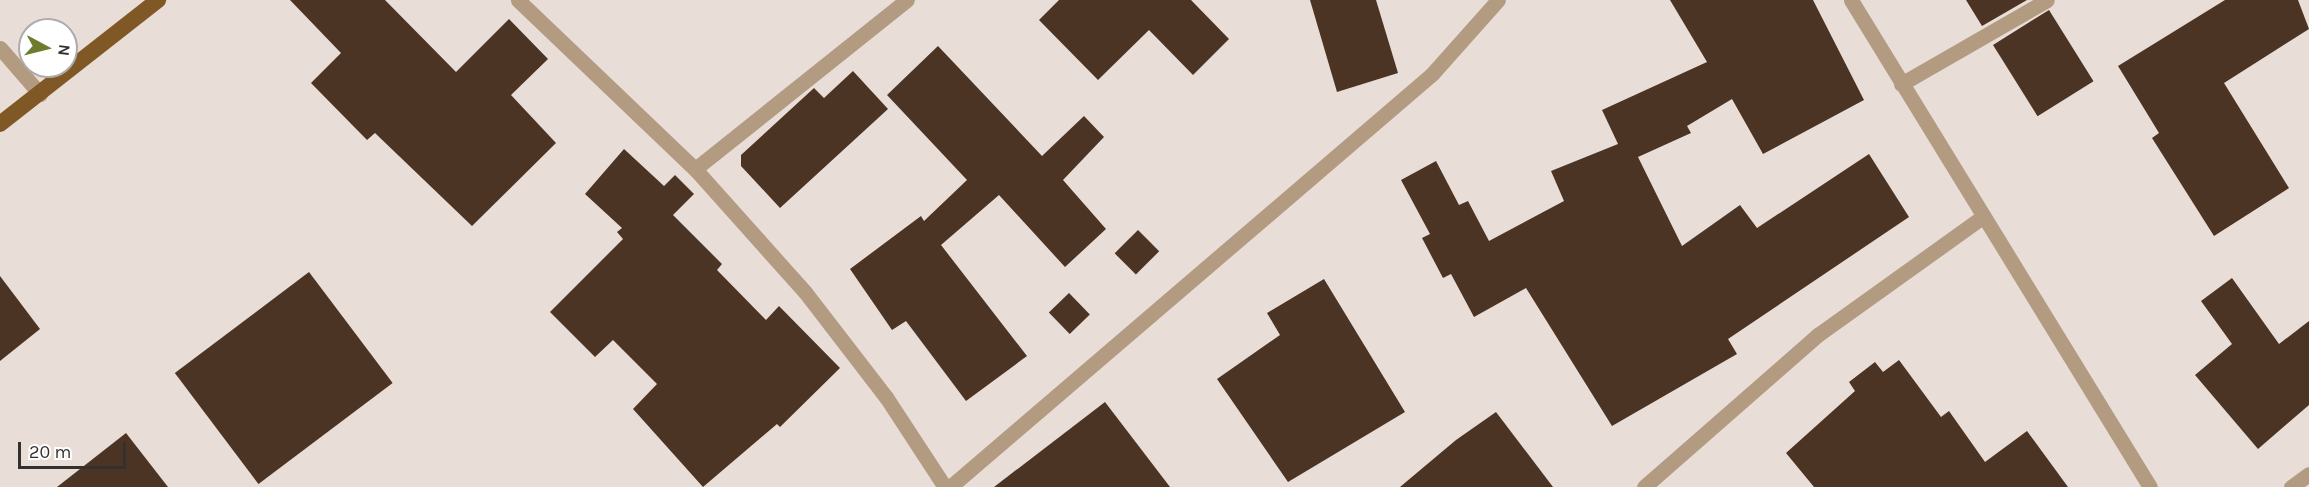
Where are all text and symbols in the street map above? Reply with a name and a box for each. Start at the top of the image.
north arrow [18,18,78,78]
text: N [54,43,75,57]
scale bar [21,430,129,468]
text: 20 m [29,441,71,463]

